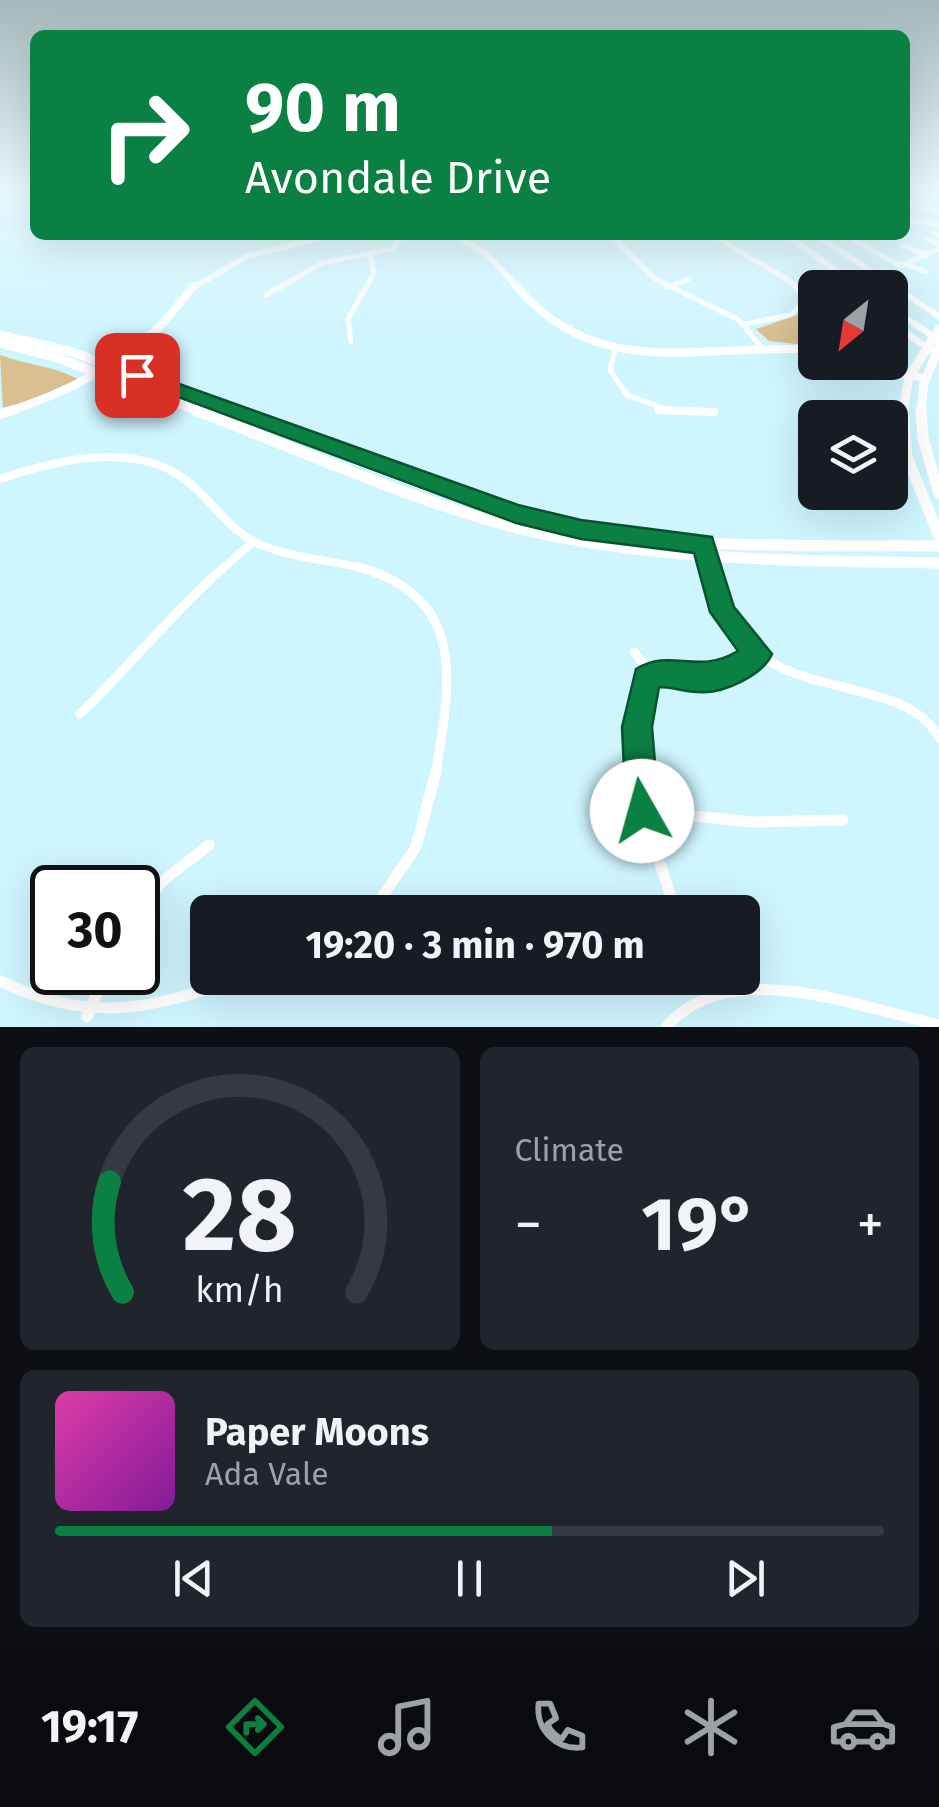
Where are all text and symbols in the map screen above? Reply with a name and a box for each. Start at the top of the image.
text: 90 m [245,66,401,150]
icon: right [80,70,210,200]
text: Avondale Drive [245,151,551,205]
north arrow [798,270,908,380]
map controls [798,270,908,510]
pin [95,333,180,418]
icon: arrive [110,348,165,403]
button: layers [798,400,908,510]
position arrow [590,759,694,863]
speed limit sign: 30 [30,865,160,995]
text: 19:20 · 3 min · 970 m [305,922,645,968]
text: Climate [515,1131,624,1169]
text: 28 [183,1153,297,1278]
text: 19° [641,1180,757,1270]
text: − [515,1192,542,1258]
text: + [857,1192,884,1258]
text: km/h [196,1269,284,1311]
text: Paper Moons [205,1409,429,1455]
text: Ada Vale [205,1455,329,1493]
icon: previous [166,1551,221,1606]
icon: pause [442,1551,497,1606]
icon: next [718,1551,773,1606]
icon: directions [220,1692,290,1762]
icon: music [372,1692,442,1762]
icon: phone [524,1692,594,1762]
icon: climate [676,1692,746,1762]
icon: car [828,1692,898,1762]
text: 19:17 [41,1700,138,1754]

